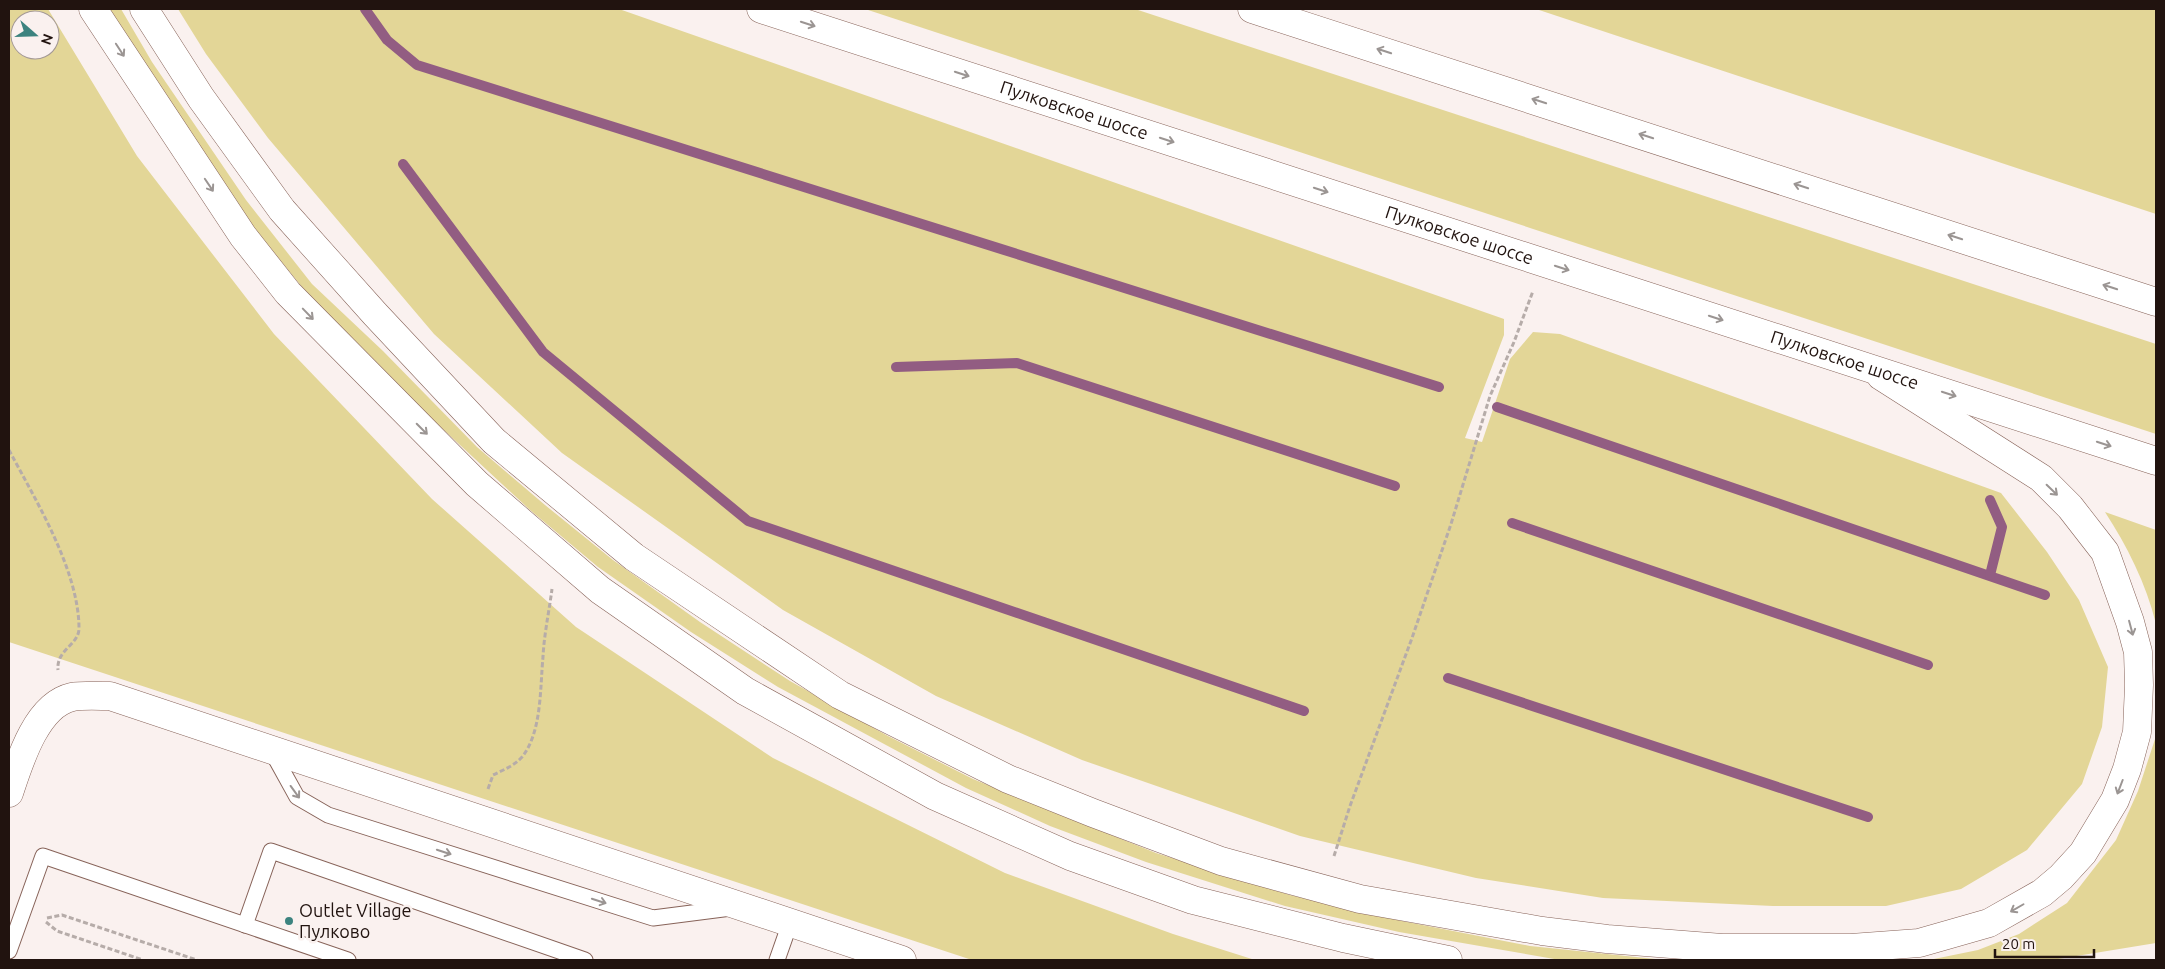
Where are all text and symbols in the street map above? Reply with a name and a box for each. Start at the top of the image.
north arrow [10,10,60,60]
one-way arrow [799,19,815,29]
text: N [38,32,57,47]
one-way arrow [115,42,125,56]
one-way arrow [1376,46,1392,56]
one-way arrow [954,70,970,79]
street label: Пулковское шоссе [998,76,1151,143]
one-way arrow [1531,96,1547,105]
one-way arrow [1639,131,1655,140]
one-way arrow [1158,136,1174,145]
one-way arrow [204,178,214,192]
one-way arrow [1793,181,1809,191]
one-way arrow [1313,186,1329,195]
street label: Пулковское шоссе [1383,201,1536,268]
one-way arrow [1948,232,1964,241]
one-way arrow [1553,263,1569,273]
one-way arrow [2102,282,2118,292]
one-way arrow [302,307,314,320]
one-way arrow [1708,314,1724,324]
street label: Пулковское шоссе [1768,326,1921,392]
one-way arrow [1941,390,1956,399]
one-way arrow [416,423,428,436]
one-way arrow [2095,440,2111,449]
one-way arrow [2046,484,2059,496]
one-way arrow [2127,620,2137,636]
one-way arrow [2115,779,2124,794]
one-way arrow [289,786,300,799]
one-way arrow [436,847,452,857]
one-way arrow [591,897,606,906]
place label: Outlet Village Пулково [299,900,412,941]
one-way arrow [2009,903,2024,913]
marker: Outlet Village Пулково [283,915,295,927]
scale bar [1995,926,2094,958]
text: 20 m [2002,935,2035,952]

